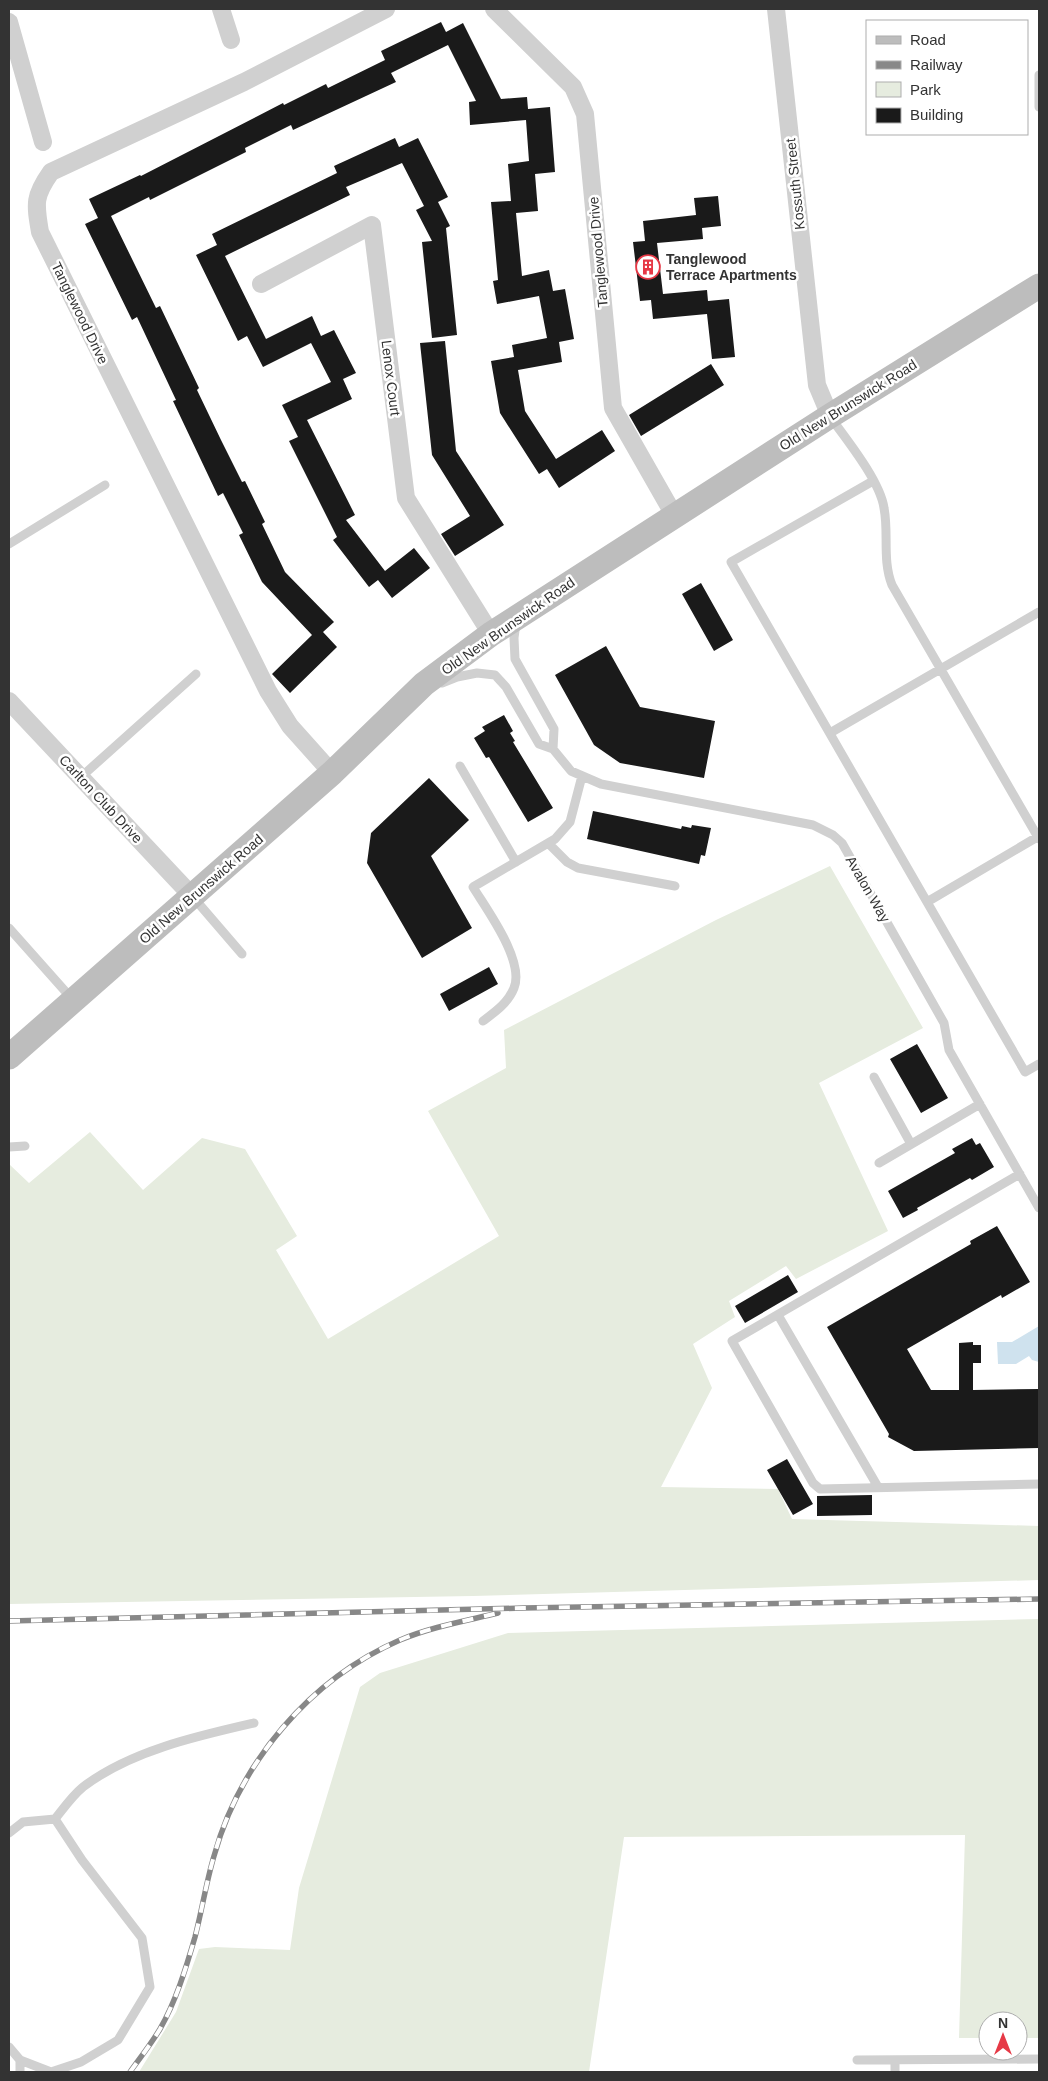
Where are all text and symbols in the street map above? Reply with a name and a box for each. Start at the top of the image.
legend [866,20,1028,135]
text: Road [910,31,946,48]
text: Railway [910,56,963,73]
text: Park [910,81,941,98]
text: Building [910,106,963,123]
street label: Kossuth Street [782,137,808,230]
street label: Tanglewood Drive [585,196,611,308]
place label: Tanglewood Terrace Apartments [666,251,797,283]
building icon: Tanglewood Terrace Apartments [635,254,661,280]
street label: Tanglewood Drive [48,259,112,367]
street label: Lenox Court [378,339,404,417]
street label: Old New Brunswick Road [776,356,920,454]
street label: Old New Brunswick Road [438,574,578,678]
street label: Carlton Club Drive [56,752,146,846]
street label: Old New Brunswick Road [136,831,266,947]
street label: Avalon Way [843,853,893,925]
north arrow [978,2011,1028,2061]
text: N [998,2015,1008,2031]

